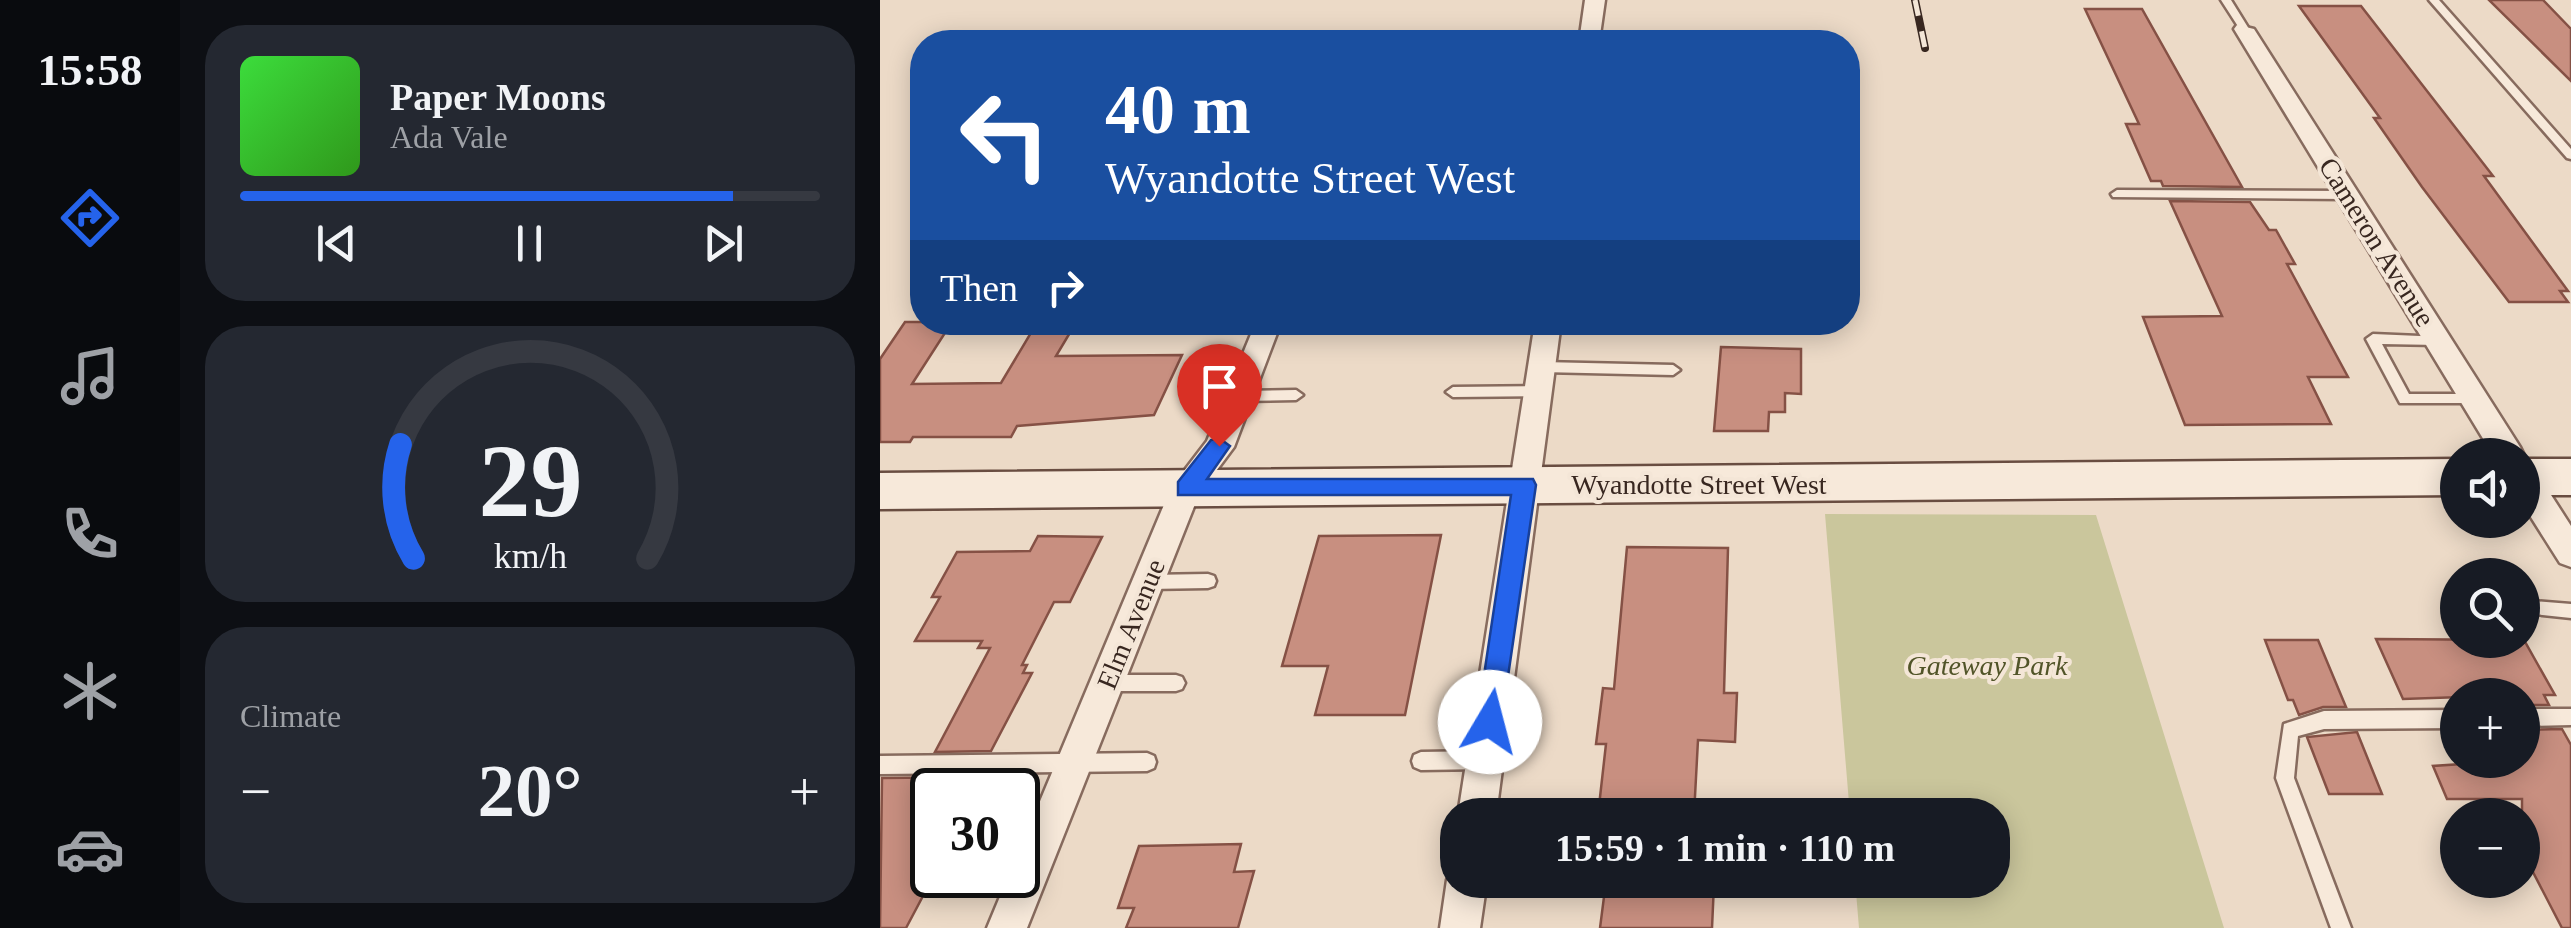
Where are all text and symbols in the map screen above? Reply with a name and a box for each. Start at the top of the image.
text: 15:58 [38,45,143,95]
icon: left [940,70,1070,200]
text: 40 m [1105,71,1251,148]
text: Paper Moons [390,76,606,118]
text: Ada Vale [390,119,508,155]
street label: Cameron Avenue [2313,152,2441,332]
text: Wyandotte Street West [1105,153,1515,203]
icon: directions [55,183,125,253]
icon: previous [309,216,364,271]
icon: pause [502,216,557,271]
icon: next [696,216,751,271]
icon: right [1038,260,1093,315]
text: Then [940,267,1018,309]
icon: music [55,341,125,411]
pin [1177,344,1262,447]
icon: arrive [1192,359,1247,414]
text: 29 [478,423,582,538]
map controls [2440,438,2540,898]
button: sound [2440,438,2540,538]
street label: Wyandotte Street West [1571,469,1827,500]
icon: phone [55,499,125,569]
text: km/h [493,536,567,576]
street label: Elm Avenue [1091,555,1171,693]
button: search [2440,558,2540,658]
park label: Gateway Park [1907,650,2068,681]
icon: climate [55,656,125,726]
position arrow [1438,670,1542,774]
button: + [2440,678,2540,778]
text: Climate [240,698,341,734]
text: 20° [478,749,583,832]
text: − [240,761,271,822]
text: + [789,761,820,822]
speed limit sign: 30 [910,768,1040,898]
button: − [2440,798,2540,898]
icon: car [55,814,125,884]
text: 15:59 · 1 min · 110 m [1555,827,1895,869]

